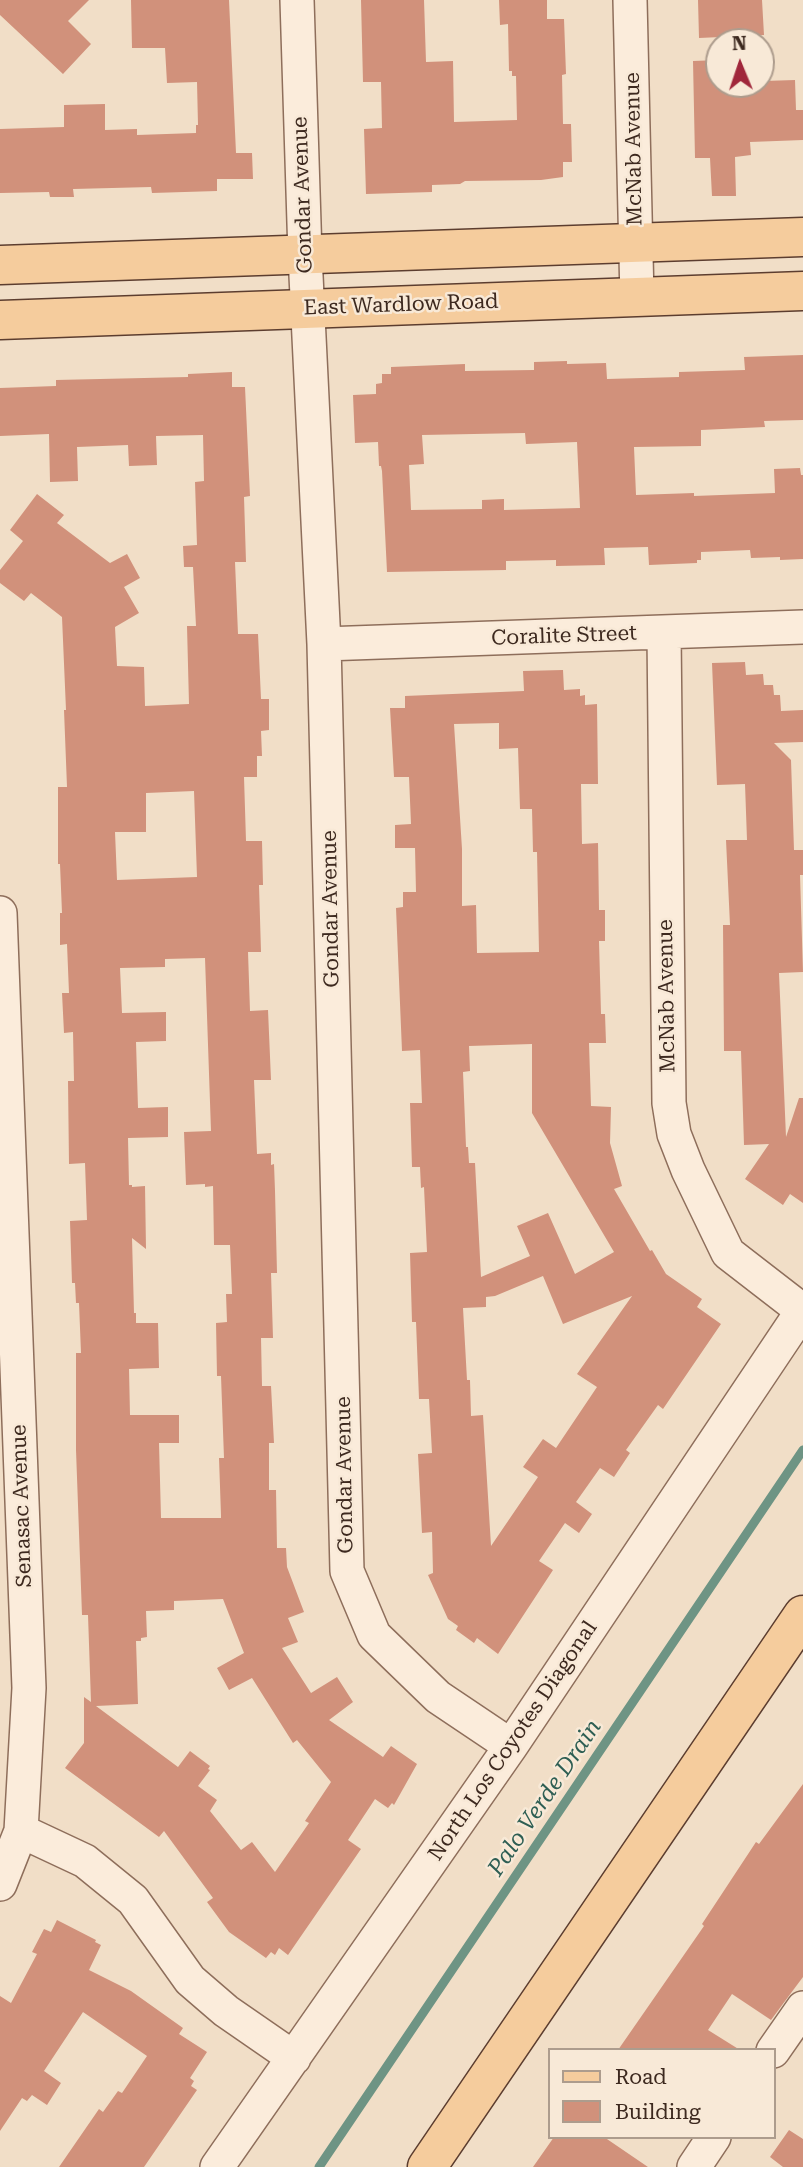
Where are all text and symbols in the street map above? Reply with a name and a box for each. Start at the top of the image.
north arrow [705,28,775,98]
text: N [732,32,747,55]
street label: McNab Avenue [620,72,648,226]
street label: Gondar Avenue [288,116,318,274]
street label: East Wardlow Road [303,289,499,321]
street label: Coralite Street [491,621,637,651]
street label: Gondar Avenue [317,830,345,988]
street label: McNab Avenue [653,919,681,1073]
street label: Gondar Avenue [331,1396,359,1554]
street label: Senasac Avenue [7,1424,37,1588]
street label: North Los Coyotes Diagonal [423,1616,603,1866]
water label: Palo Verde Drain [482,1715,608,1881]
legend [548,2048,775,2139]
text: Road [615,2065,667,2089]
text: Building [615,2100,701,2124]

